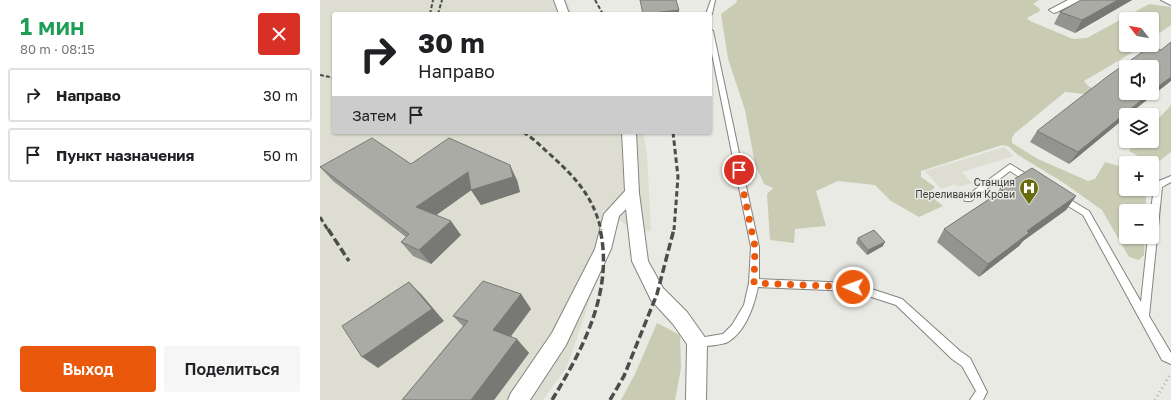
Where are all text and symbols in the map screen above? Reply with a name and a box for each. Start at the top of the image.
text: 1 мин [20,11,85,40]
north arrow [1119,12,1159,52]
map controls [1119,12,1159,244]
button: close [258,13,300,55]
text: 30 m [418,26,485,59]
icon: right [352,28,404,80]
text: 80 m · 08:15 [20,41,95,57]
text: Направо [418,60,495,82]
button: sound [1119,60,1159,100]
icon: right [22,84,44,106]
text: Направо [56,86,121,104]
text: 30 m [263,86,298,104]
icon: arrive [405,104,427,126]
text: Затем [352,106,397,124]
button: layers [1119,108,1159,148]
icon: arrive [22,144,44,166]
text: Пункт назначения [56,146,194,164]
text: 50 m [263,146,298,164]
pin [722,153,756,187]
button: + [1119,156,1159,196]
icon: arrive [728,159,750,181]
place label: Станция Переливания Крови [915,176,1015,200]
hospital icon: Станция Переливания Крови [1018,177,1040,205]
button: − [1119,204,1159,244]
position arrow [832,266,874,308]
button: Выход [20,346,156,392]
button: Поделиться [164,346,300,392]

